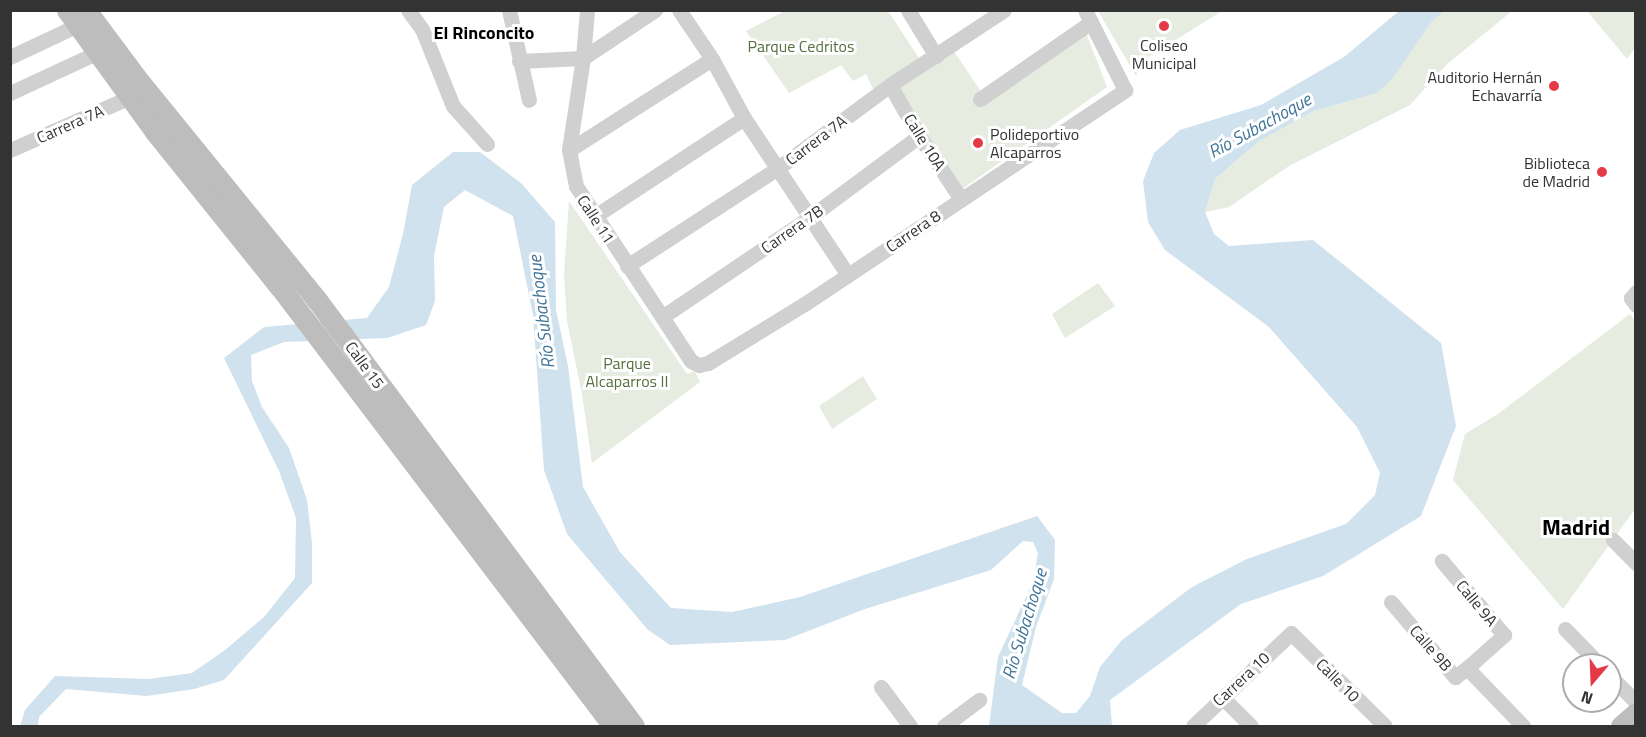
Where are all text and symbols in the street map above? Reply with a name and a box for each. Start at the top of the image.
marker: Coliseo Municipal [1157,19,1171,33]
district label: El Rinconcito [434,22,534,44]
place label: Coliseo Municipal [1132,35,1196,73]
park label: Parque Cedritos [748,36,854,56]
place label: Auditorio Hernán Echavarría [1427,67,1542,105]
marker: Auditorio Hernán Echavarría [1547,79,1561,93]
water label: Río Subachoque [1205,89,1315,163]
street label: Carrera 7A [34,101,106,147]
street label: Calle 10A [900,110,950,174]
street label: Carrera 7A [782,111,850,169]
place label: Polideportivo Alcaparros [990,124,1079,162]
marker: Polideportivo Alcaparros [971,136,985,150]
place label: Biblioteca de Madrid [1523,153,1590,191]
marker: Biblioteca de Madrid [1595,165,1609,179]
street label: Calle 11 [573,191,619,247]
street label: Carrera 7B [757,201,827,257]
street label: Carrera 8 [882,206,944,256]
water label: Río Subachoque [524,254,560,370]
street label: Calle 15 [341,338,389,392]
park label: Parque Alcaparros II [586,353,668,391]
district label: Madrid [1542,515,1610,541]
water label: Río Subachoque [998,566,1052,682]
street label: Calle 9A [1452,576,1502,630]
street label: Calle 9B [1406,621,1456,675]
street label: Carrera 10 [1209,648,1273,710]
north arrow [1562,653,1622,713]
street label: Calle 10 [1312,654,1364,706]
text: N [1578,685,1596,711]

